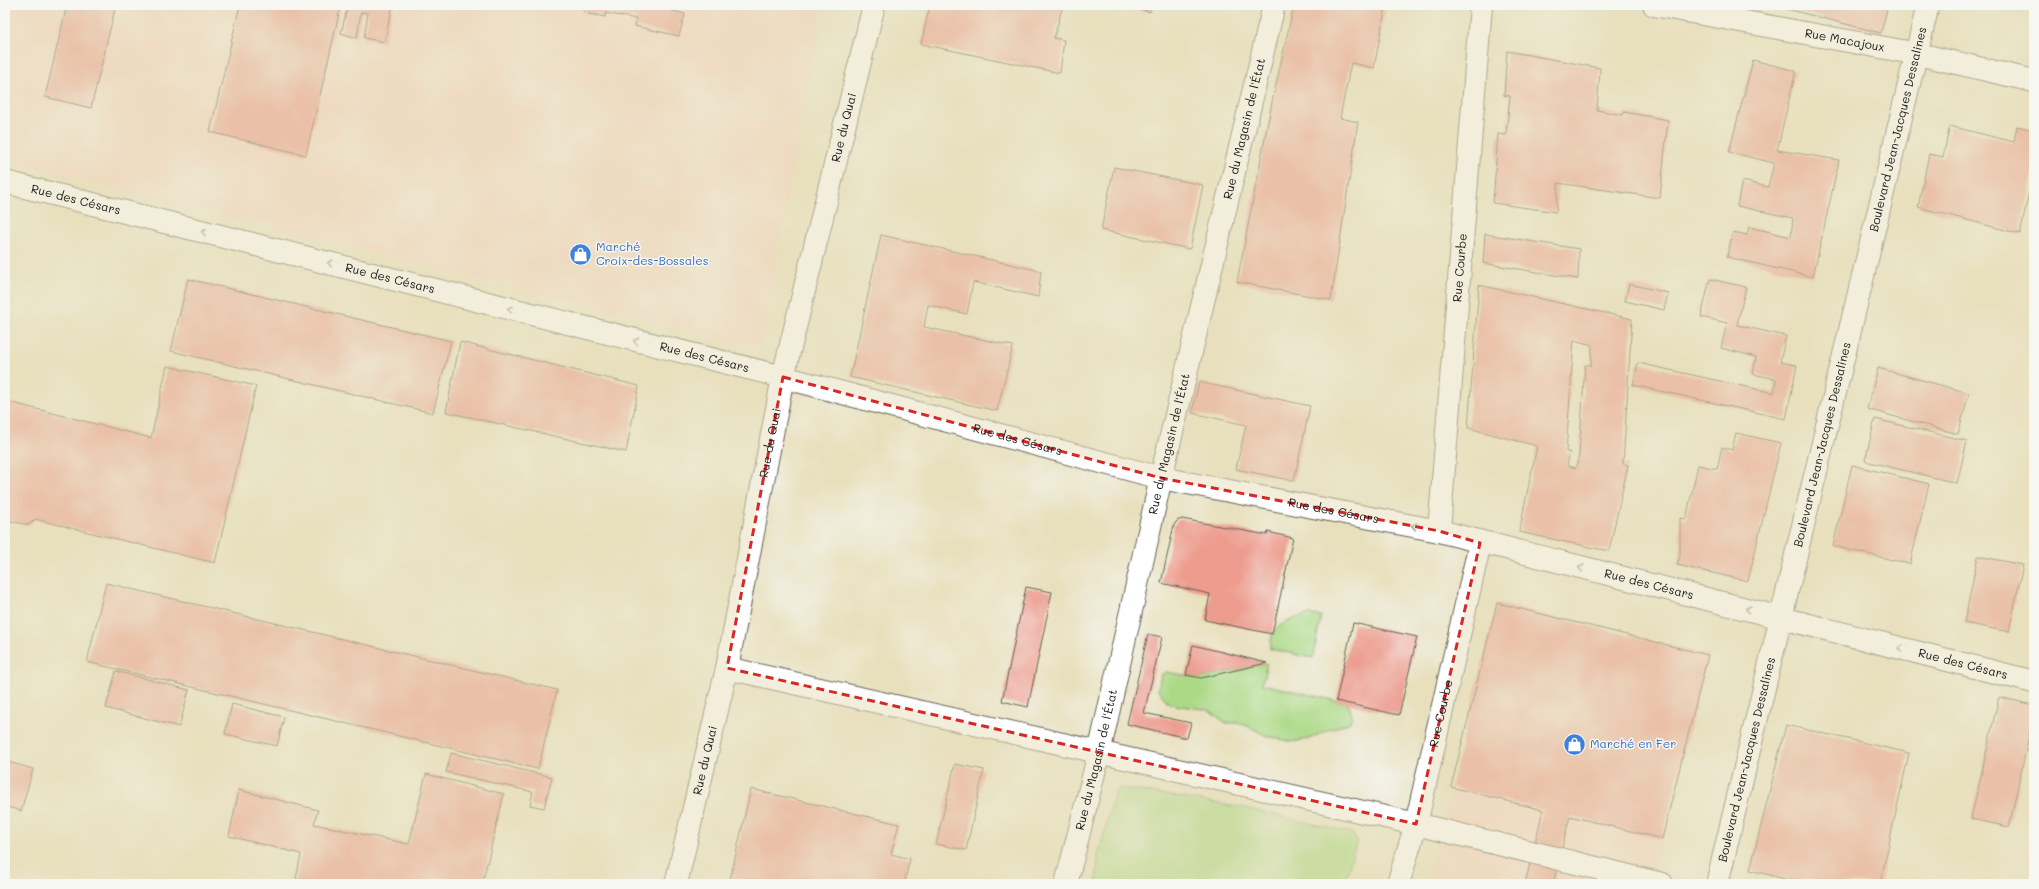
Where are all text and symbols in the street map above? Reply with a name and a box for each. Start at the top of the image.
street label: Rue Macajoux [1804,24,1886,55]
street label: Boulevard Jean-Jacques Dessalines [1865,25,1930,233]
street label: Rue du Magasin de l'État [1219,56,1268,201]
street label: Rue du Quai [827,91,859,164]
street label: Rue des Césars [30,180,123,218]
one-way arrow [201,228,207,236]
street label: Rue Courbe [1448,233,1470,303]
place label: Marché Croix-des-Bossales [596,238,709,268]
shop icon: Marché Croix-des-Bossales [567,241,593,267]
street label: Rue des Césars [344,259,437,297]
one-way arrow [327,260,333,268]
one-way arrow [507,305,514,314]
one-way arrow [633,337,639,345]
street label: Rue des Césars [658,337,751,375]
street label: Boulevard Jean-Jacques Dessalines [1789,340,1854,548]
street label: Rue du Magasin de l'État [1144,372,1193,516]
street label: Rue du Quai [755,407,784,479]
street label: Rue des Césars [972,419,1064,458]
street label: Rue des Césars [1287,493,1380,526]
one-way arrow [1411,523,1417,531]
one-way arrow [1578,564,1584,572]
street label: Rue des Césars [1603,564,1696,602]
one-way arrow [1745,605,1752,614]
one-way arrow [1898,644,1905,653]
street label: Rue des Césars [1917,644,2010,682]
street label: Boulevard Jean-Jacques Dessalines [1714,655,1778,863]
street label: Rue Courbe [1425,678,1456,749]
street label: Rue du Magasin de l'État [1071,687,1120,832]
street label: Rue du Quai [688,724,720,796]
shop icon: Marché en Fer [1561,731,1587,757]
place label: Marché en Fer [1590,735,1676,751]

